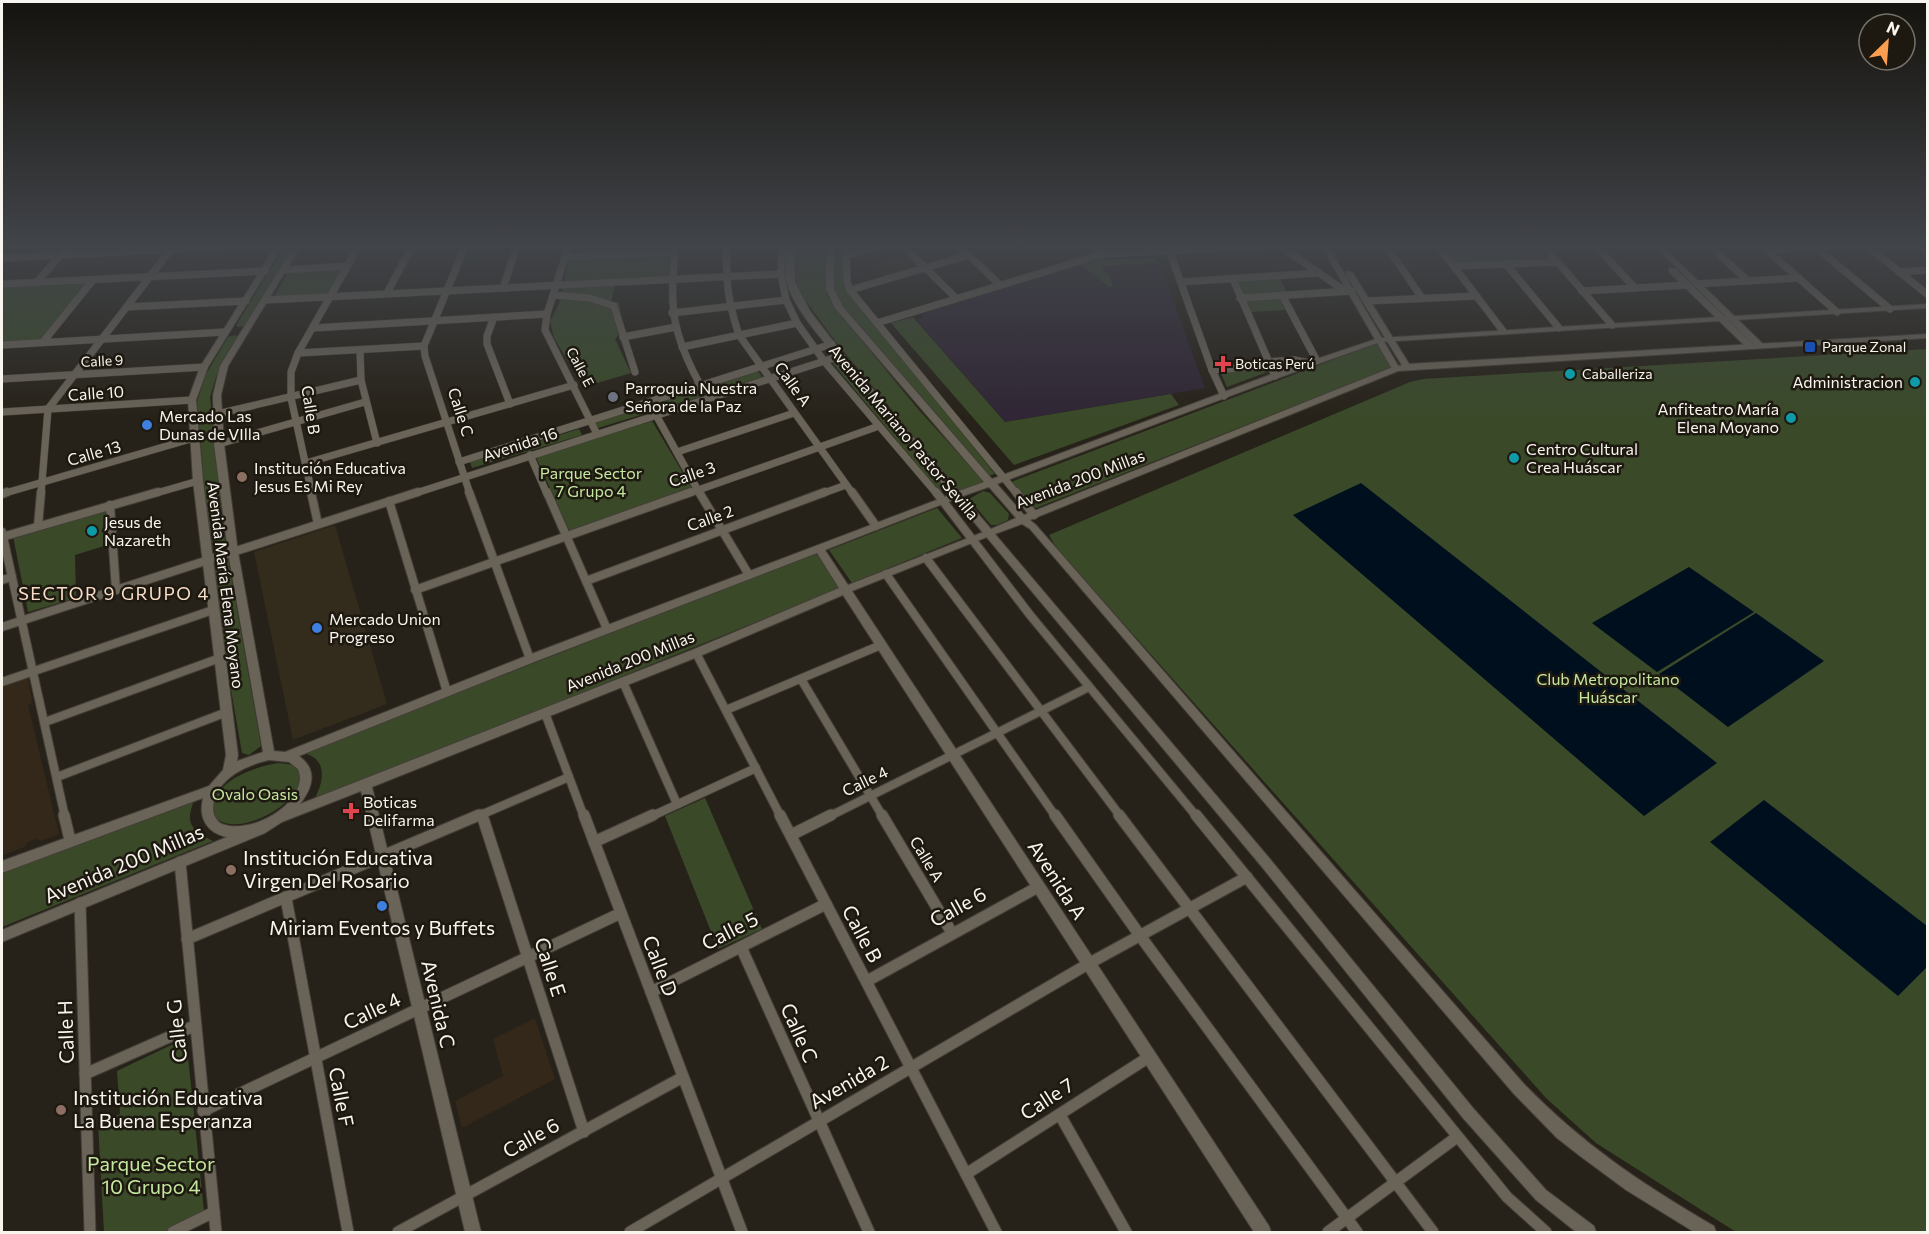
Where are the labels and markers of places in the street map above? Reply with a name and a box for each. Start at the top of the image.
place label: Parque Zonal [1822,338,1906,355]
marker: Parque Zonal [1803,340,1817,354]
place label: Boticas Perú [1235,355,1314,372]
marker: Boticas Perú [1216,357,1230,371]
place label: Caballeriza [1582,365,1652,382]
marker: Caballeriza [1563,367,1577,381]
place label: Administracion [1793,372,1903,391]
marker: Administracion [1908,375,1922,389]
place label: Parroquia Nuestra Señora de la Paz [625,378,757,415]
marker: Parroquia Nuestra Señora de la Paz [606,390,620,404]
place label: Anfiteatro María Elena Moyano [1657,399,1779,436]
place label: Mercado Las Dunas de VIlla [159,406,260,443]
marker: Anfiteatro María Elena Moyano [1784,411,1798,425]
marker: Mercado Las Dunas de VIlla [140,418,154,432]
place label: Centro Cultural Crea Huáscar [1526,439,1638,476]
marker: Centro Cultural Crea Huáscar [1507,451,1521,465]
place label: Institución Educativa Jesus Es Mi Rey [254,458,406,495]
marker: Institución Educativa Jesus Es Mi Rey [235,470,249,484]
place label: Jesus de Nazareth [104,512,171,549]
marker: Jesus de Nazareth [85,524,99,538]
place label: Mercado Union Progreso [329,609,441,646]
marker: Mercado Union Progreso [310,621,324,635]
place label: Boticas Delifarma [363,792,435,829]
marker: Boticas Delifarma [344,804,358,818]
place label: Institución Educativa Virgen Del Rosario [243,845,433,892]
marker: Institución Educativa Virgen Del Rosario [224,863,238,877]
marker: Miriam Eventos y Buffets [375,899,389,913]
place label: Miriam Eventos y Buffets [269,915,495,939]
place label: Institución Educativa La Buena Esperanza [73,1085,263,1132]
marker: Institución Educativa La Buena Esperanza [54,1103,68,1117]

